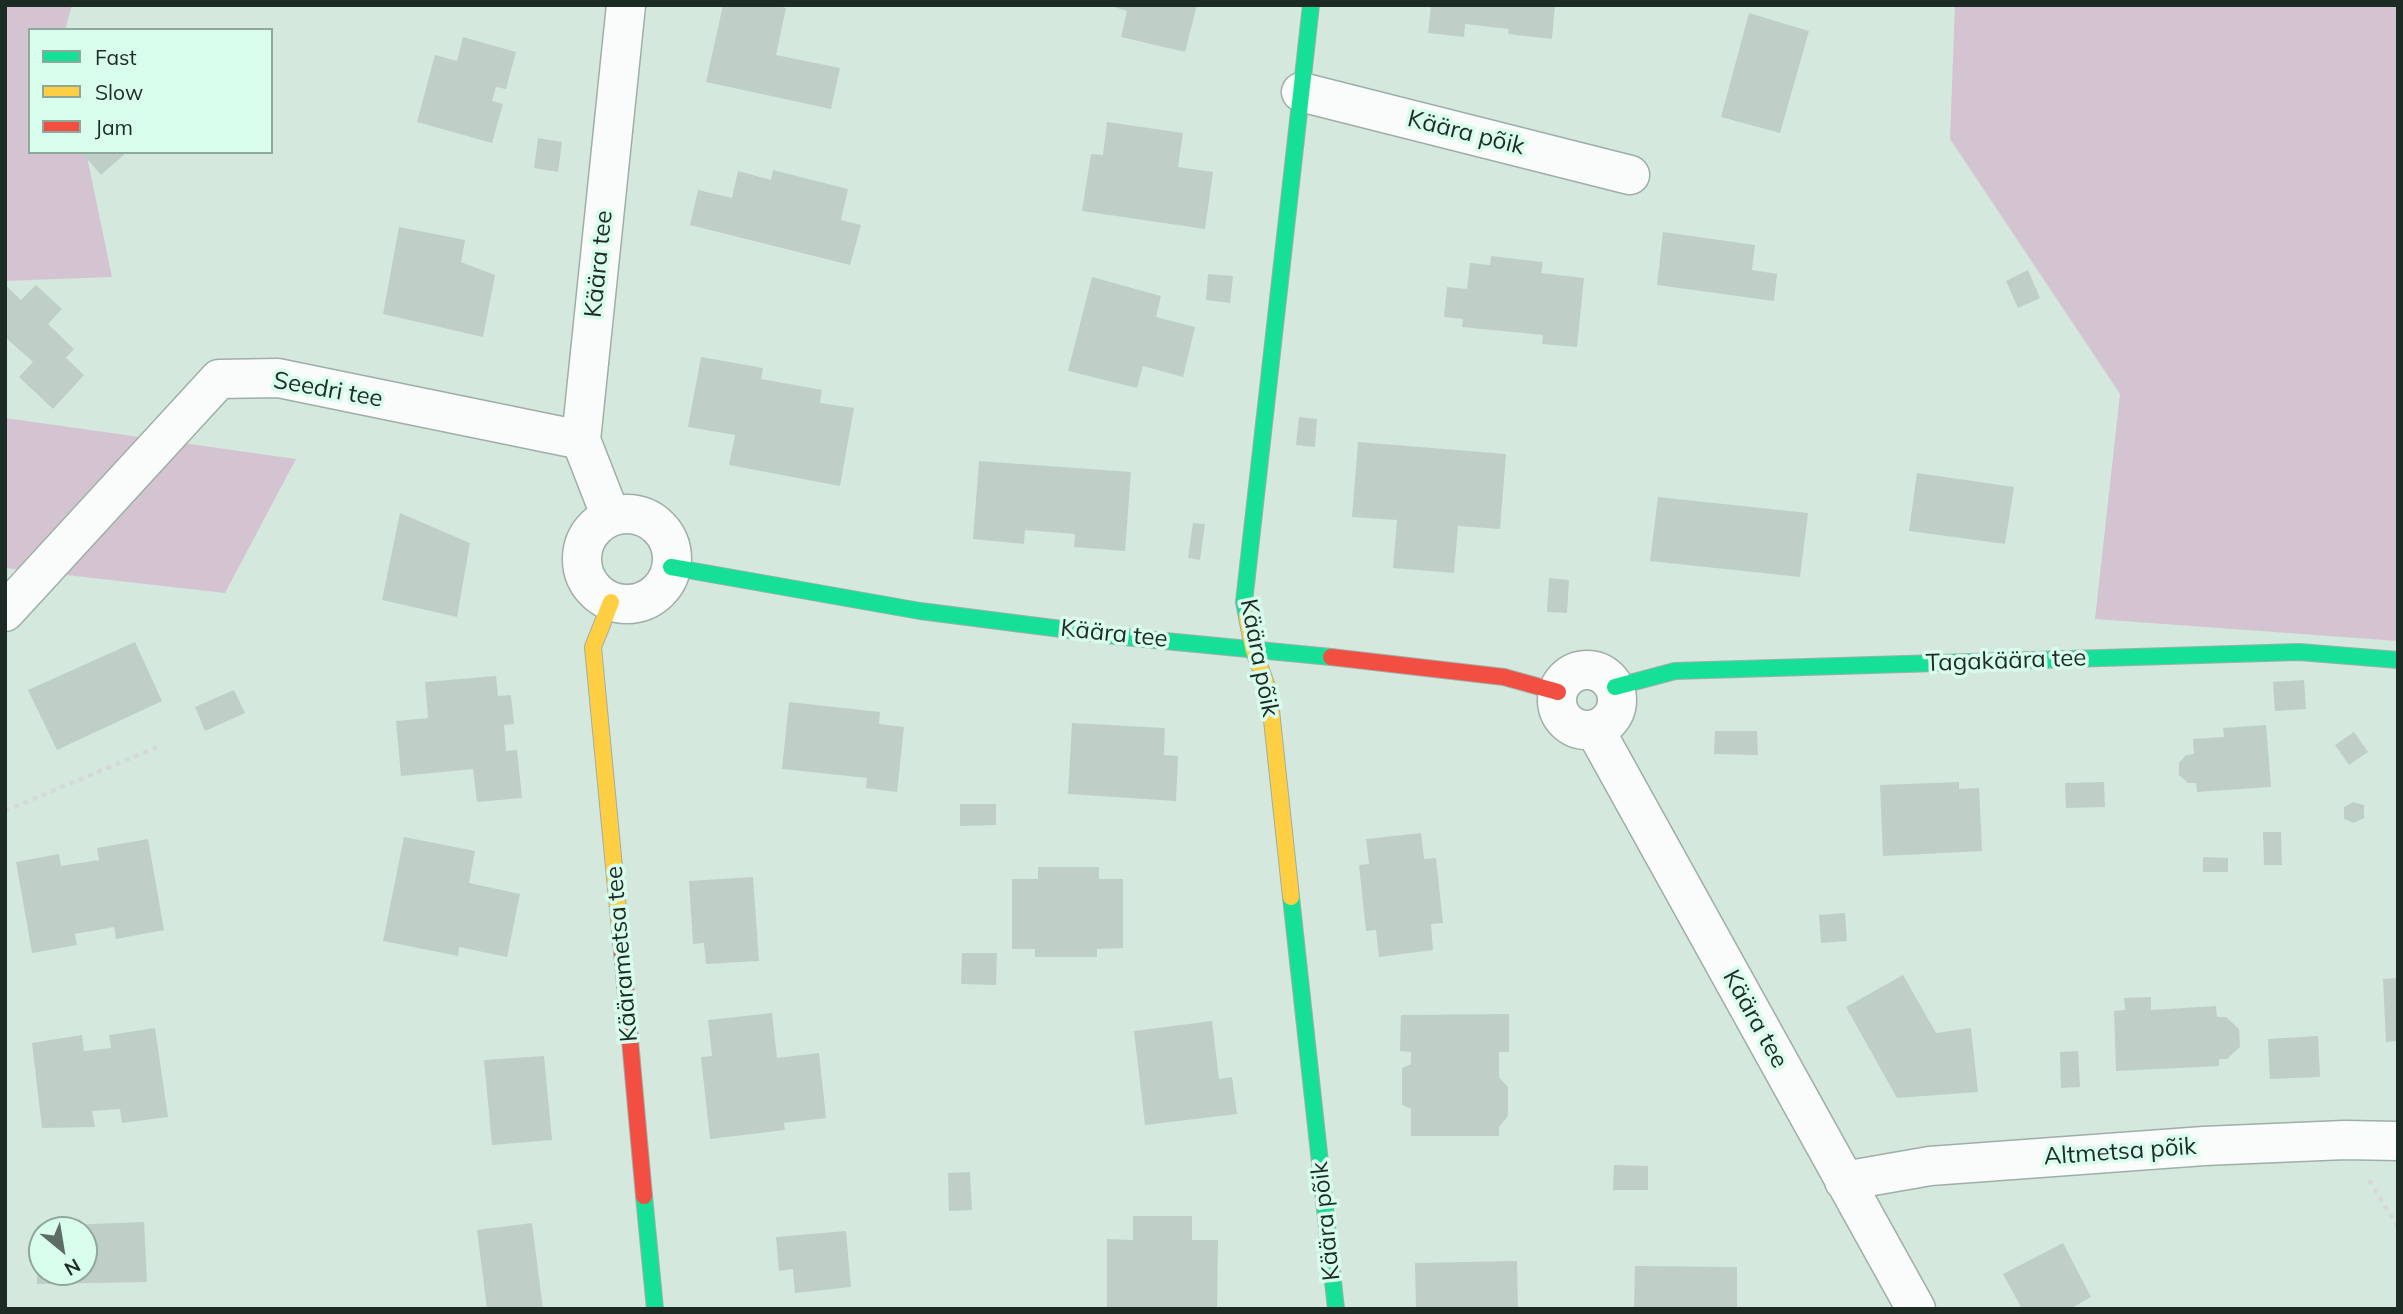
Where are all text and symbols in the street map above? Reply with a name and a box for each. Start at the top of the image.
legend [28,28,273,154]
text: Fast [95,44,137,70]
text: Slow [95,79,143,105]
street label: Käära põik [1405,105,1527,161]
text: Jam [95,114,133,140]
street label: Käära tee [579,209,619,319]
street label: Seedri tee [271,366,385,414]
street label: Käära põik [1233,597,1285,719]
street label: Käära tee [1059,614,1169,654]
street label: Tagakäära tee [1925,644,2087,678]
street label: Käärametsa tee [600,865,644,1043]
street label: Käära tee [1716,965,1794,1073]
street label: Altmetsa põik [2043,1132,2197,1172]
street label: Käära põik [1305,1160,1347,1282]
north arrow [28,1216,98,1286]
text: N [60,1253,85,1281]

